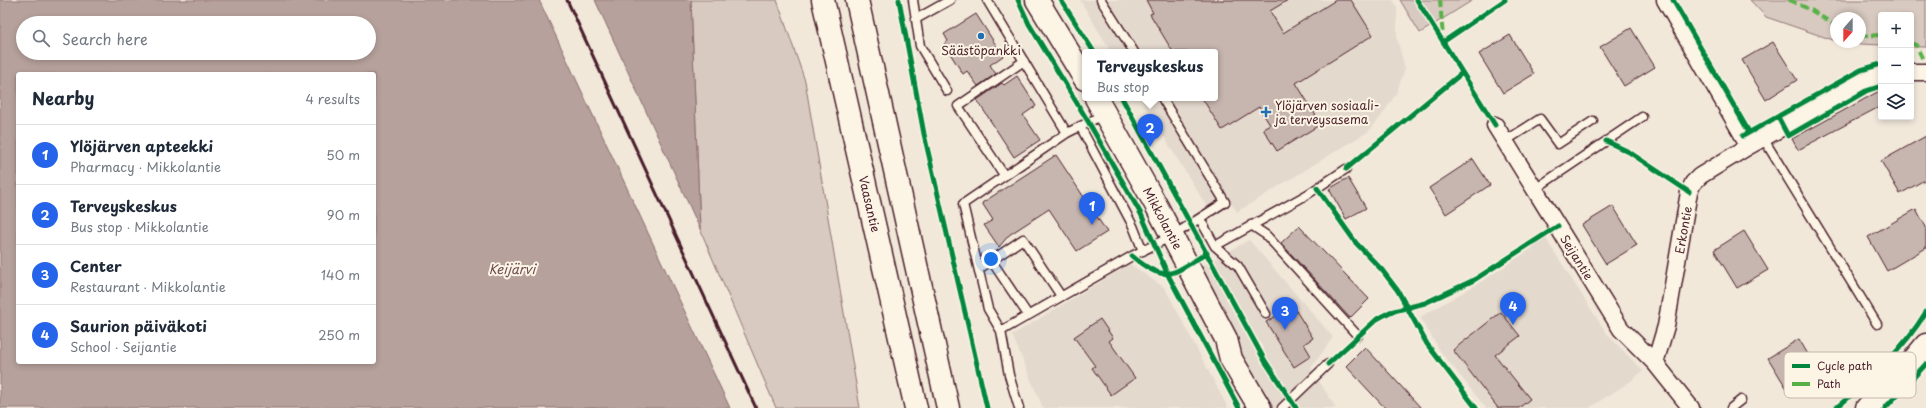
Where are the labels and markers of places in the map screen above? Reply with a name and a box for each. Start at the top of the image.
marker: Säästöpankki [976,31,986,41]
place label: Säästöpankki [941,41,1021,59]
place label: Ylöjärven sosiaali- ja terveysasema [1274,96,1380,128]
marker: Ylöjärven sosiaali- ja terveysasema [1260,106,1272,118]
pin: 2 [1137,114,1163,147]
pin: 1 [1079,192,1105,225]
pin: 4 [1500,292,1526,325]
pin: 3 [1272,297,1298,330]

